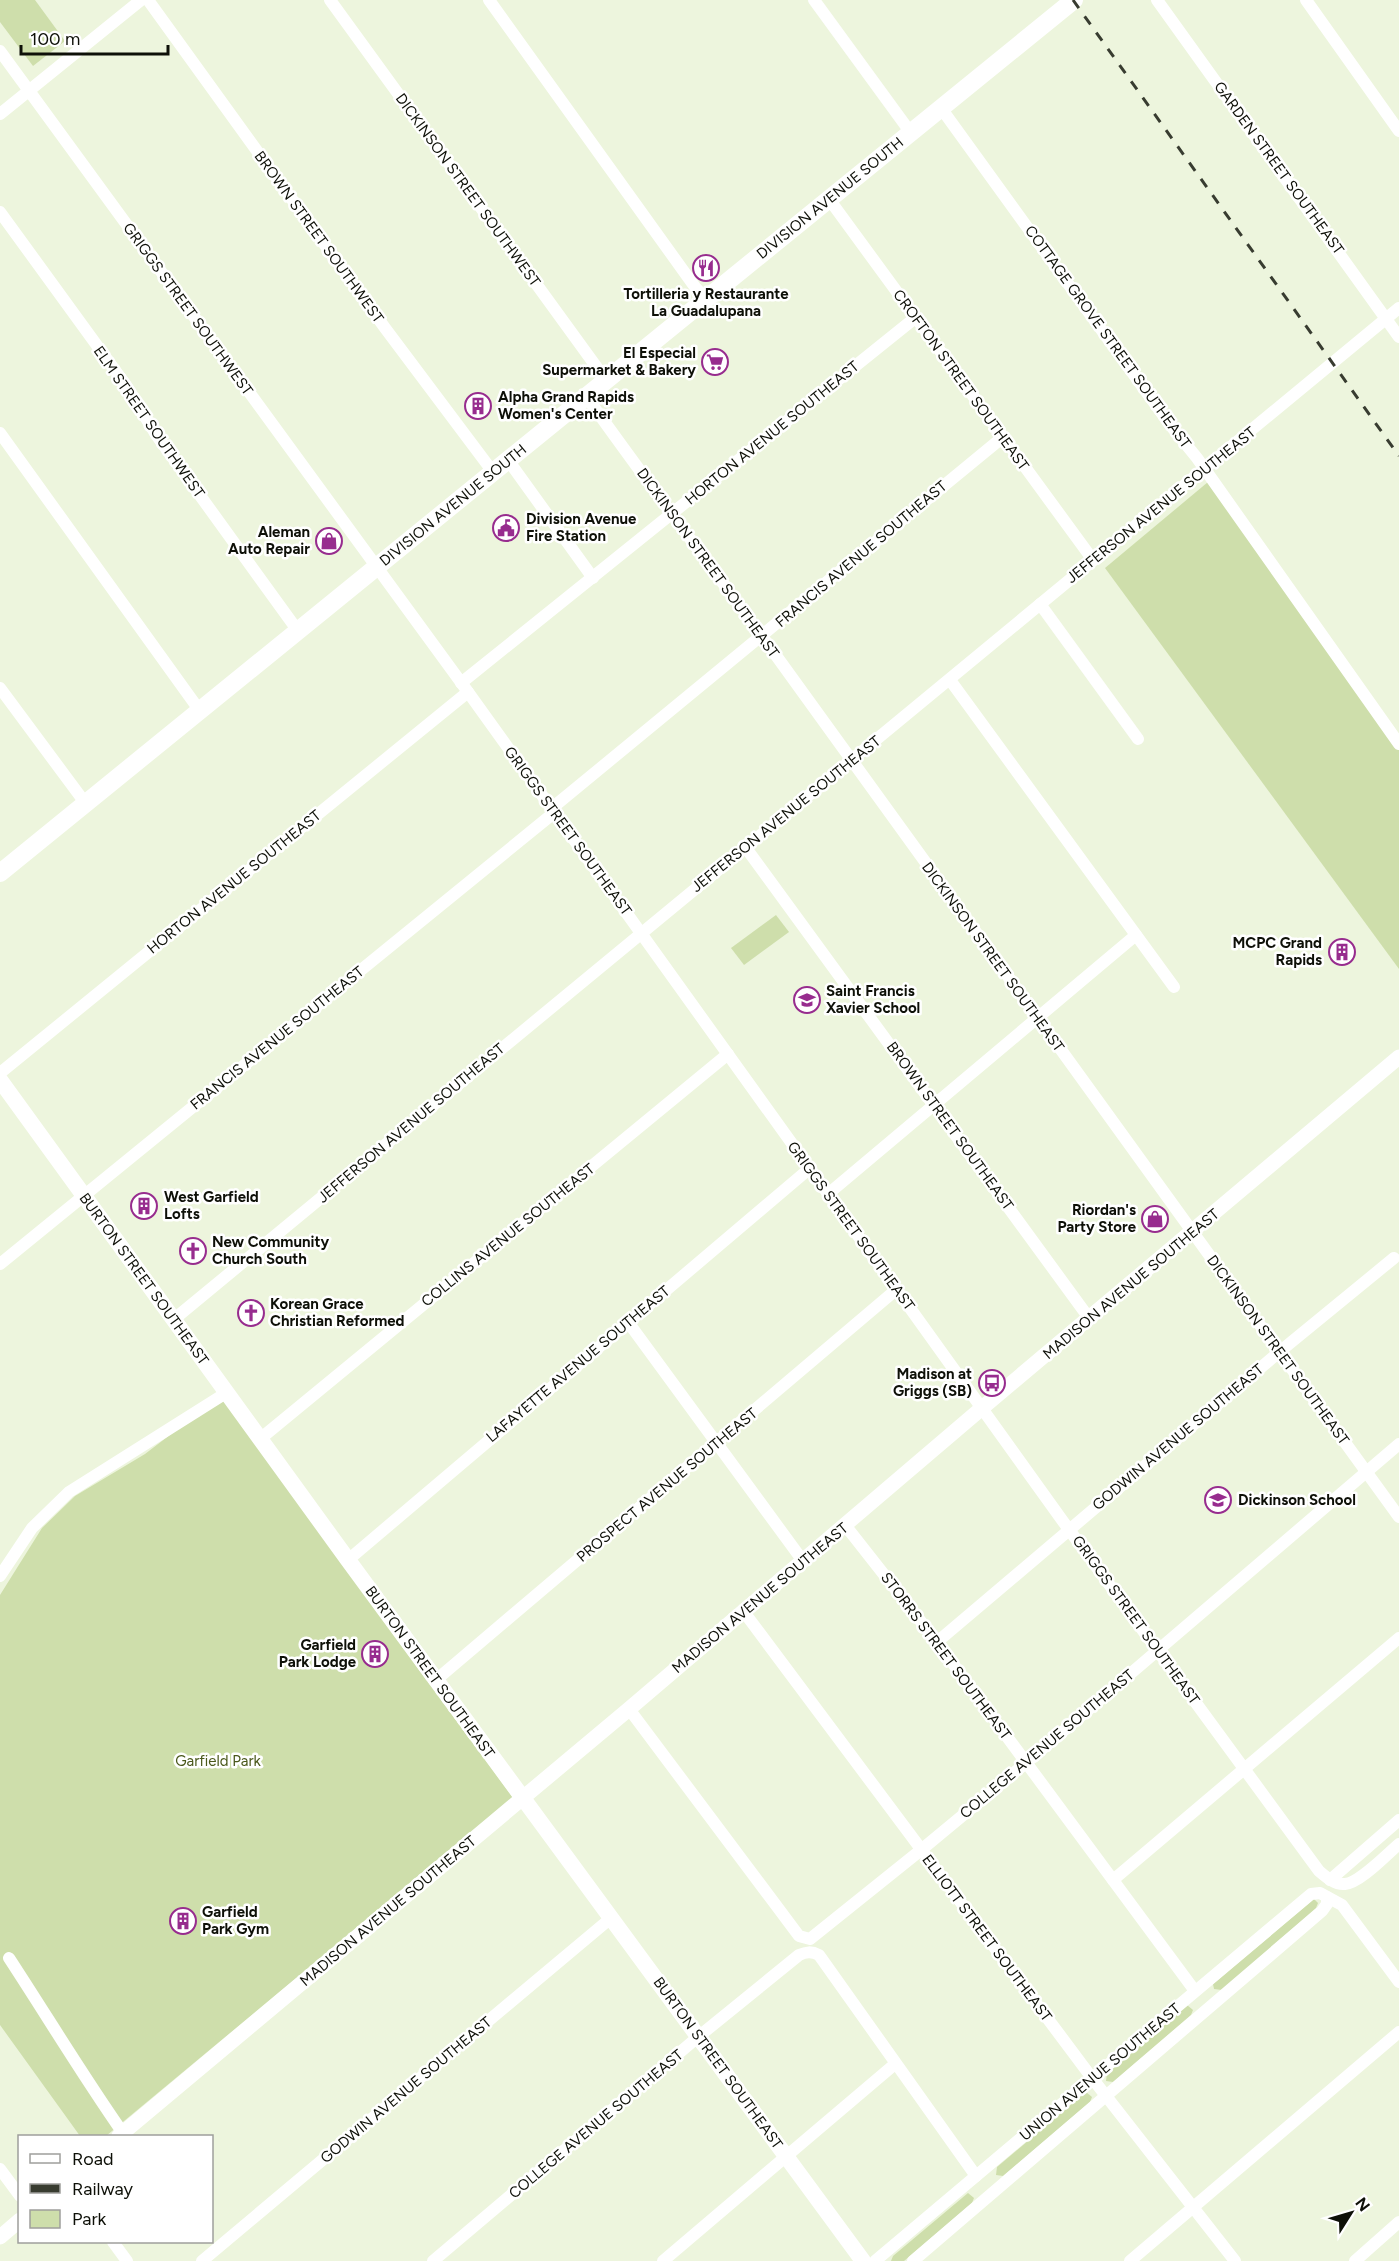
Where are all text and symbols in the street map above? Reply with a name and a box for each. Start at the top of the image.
scale bar [21,18,168,56]
text: 100 m [30,28,80,50]
street label: GARDEN STREET SOUTHEAST [1210,78,1348,259]
street label: DICKINSON STREET SOUTHWEST [392,90,545,291]
street label: DIVISION AVENUE SOUTH [753,133,907,263]
street label: BROWN STREET SOUTHWEST [251,148,388,327]
street label: GRIGGS STREET SOUTHWEST [119,219,257,399]
street label: COTTAGE GROVE STREET SOUTHEAST [1021,222,1195,452]
restaurant icon: Tortilleria y Restaurante La Guadalupana [691,253,721,283]
place label: Tortilleria y Restaurante La Guadalupana [623,285,789,320]
street label: CROFTON STREET SOUTHEAST [889,286,1033,475]
street label: ELM STREET SOUTHWEST [90,343,209,502]
place label: El Especial Supermarket & Bakery [542,344,696,379]
supermarket icon: El Especial Supermarket & Bakery [700,347,730,377]
street label: HORTON AVENUE SOUTHEAST [681,357,863,509]
place label: Alpha Grand Rapids Women's Center [498,388,634,423]
building icon: Alpha Grand Rapids Women's Center [463,391,493,421]
street label: JEFFERSON AVENUE SOUTHEAST [1063,423,1260,587]
street label: DIVISION AVENUE SOUTH [376,440,530,570]
street label: DICKINSON STREET SOUTHEAST [633,465,783,662]
street label: FRANCIS AVENUE SOUTHEAST [772,477,951,631]
place label: Division Avenue Fire Station [526,510,637,545]
public building icon: Division Avenue Fire Station [491,513,521,543]
place label: Aleman Auto Repair [228,523,310,558]
shop icon: Aleman Auto Repair [314,526,344,556]
street label: JEFFERSON AVENUE SOUTHEAST [688,732,885,896]
street label: GRIGGS STREET SOUTHEAST [501,743,636,920]
street label: HORTON AVENUE SOUTHEAST [143,806,325,958]
street label: DICKINSON STREET SOUTHEAST [918,859,1068,1056]
place label: MCPC Grand Rapids [1233,934,1322,969]
building icon: MCPC Grand Rapids [1327,937,1357,967]
street label: FRANCIS AVENUE SOUTHEAST [187,962,368,1114]
place label: Saint Francis Xavier School [826,982,920,1017]
school or university icon: Saint Francis Xavier School [792,985,822,1015]
street label: BROWN STREET SOUTHEAST [883,1038,1018,1214]
street label: JEFFERSON AVENUE SOUTHEAST [314,1039,509,1206]
street label: GRIGGS STREET SOUTHEAST [784,1138,919,1315]
street label: COLLINS AVENUE SOUTHEAST [418,1159,599,1310]
place label: West Garfield Lofts [164,1188,259,1223]
street label: BURTON STREET SOUTHEAST [75,1189,213,1369]
building icon: West Garfield Lofts [129,1191,159,1221]
place label: Riordan's Party Store [1057,1201,1137,1236]
shop icon: Riordan's Party Store [1140,1204,1170,1234]
street label: MADISON AVENUE SOUTHEAST [1039,1205,1223,1363]
place label: New Community Church South [212,1233,329,1268]
church icon: New Community Church South [178,1236,208,1266]
street label: DICKINSON STREET SOUTHEAST [1203,1252,1353,1449]
street label: LAFAYETTE AVENUE SOUTHEAST [483,1281,674,1446]
place label: Korean Grace Christian Reformed [270,1295,405,1330]
church icon: Korean Grace Christian Reformed [236,1298,266,1328]
street label: GODWIN AVENUE SOUTHEAST [1089,1360,1268,1514]
place label: Madison at Griggs (SB) [893,1365,972,1400]
bus stop icon: Madison at Griggs (SB) [977,1368,1007,1398]
street label: PROSPECT AVENUE SOUTHEAST [573,1404,762,1566]
school or university icon: Dickinson School [1203,1485,1233,1515]
place label: Dickinson School [1238,1491,1356,1509]
street label: MADISON AVENUE SOUTHEAST [668,1519,852,1677]
street label: GRIGGS STREET SOUTHEAST [1069,1532,1204,1709]
street label: STORRS STREET SOUTHEAST [877,1569,1015,1744]
street label: BURTON STREET SOUTHEAST [361,1582,499,1762]
place label: Garfield Park Lodge [279,1636,357,1671]
building icon: Garfield Park Lodge [360,1639,390,1669]
street label: COLLEGE AVENUE SOUTHEAST [956,1665,1138,1822]
park label: Garfield Park [175,1752,262,1770]
street label: MADISON AVENUE SOUTHEAST [296,1832,480,1990]
street label: ELLIOTT STREET SOUTHEAST [918,1851,1056,2026]
place label: Garfield Park Gym [202,1903,269,1938]
building icon: Garfield Park Gym [168,1906,198,1936]
street label: BURTON STREET SOUTHEAST [649,1973,787,2153]
street label: UNION AVENUE SOUTHEAST [1016,1999,1185,2145]
street label: GODWIN AVENUE SOUTHEAST [317,2013,496,2167]
street label: COLLEGE AVENUE SOUTHEAST [505,2045,687,2202]
legend [18,2135,213,2243]
text: Road [72,2148,113,2170]
text: Railway [72,2178,134,2200]
north arrow [1321,2183,1381,2243]
text: N [1351,2194,1374,2215]
text: Park [72,2208,107,2230]

